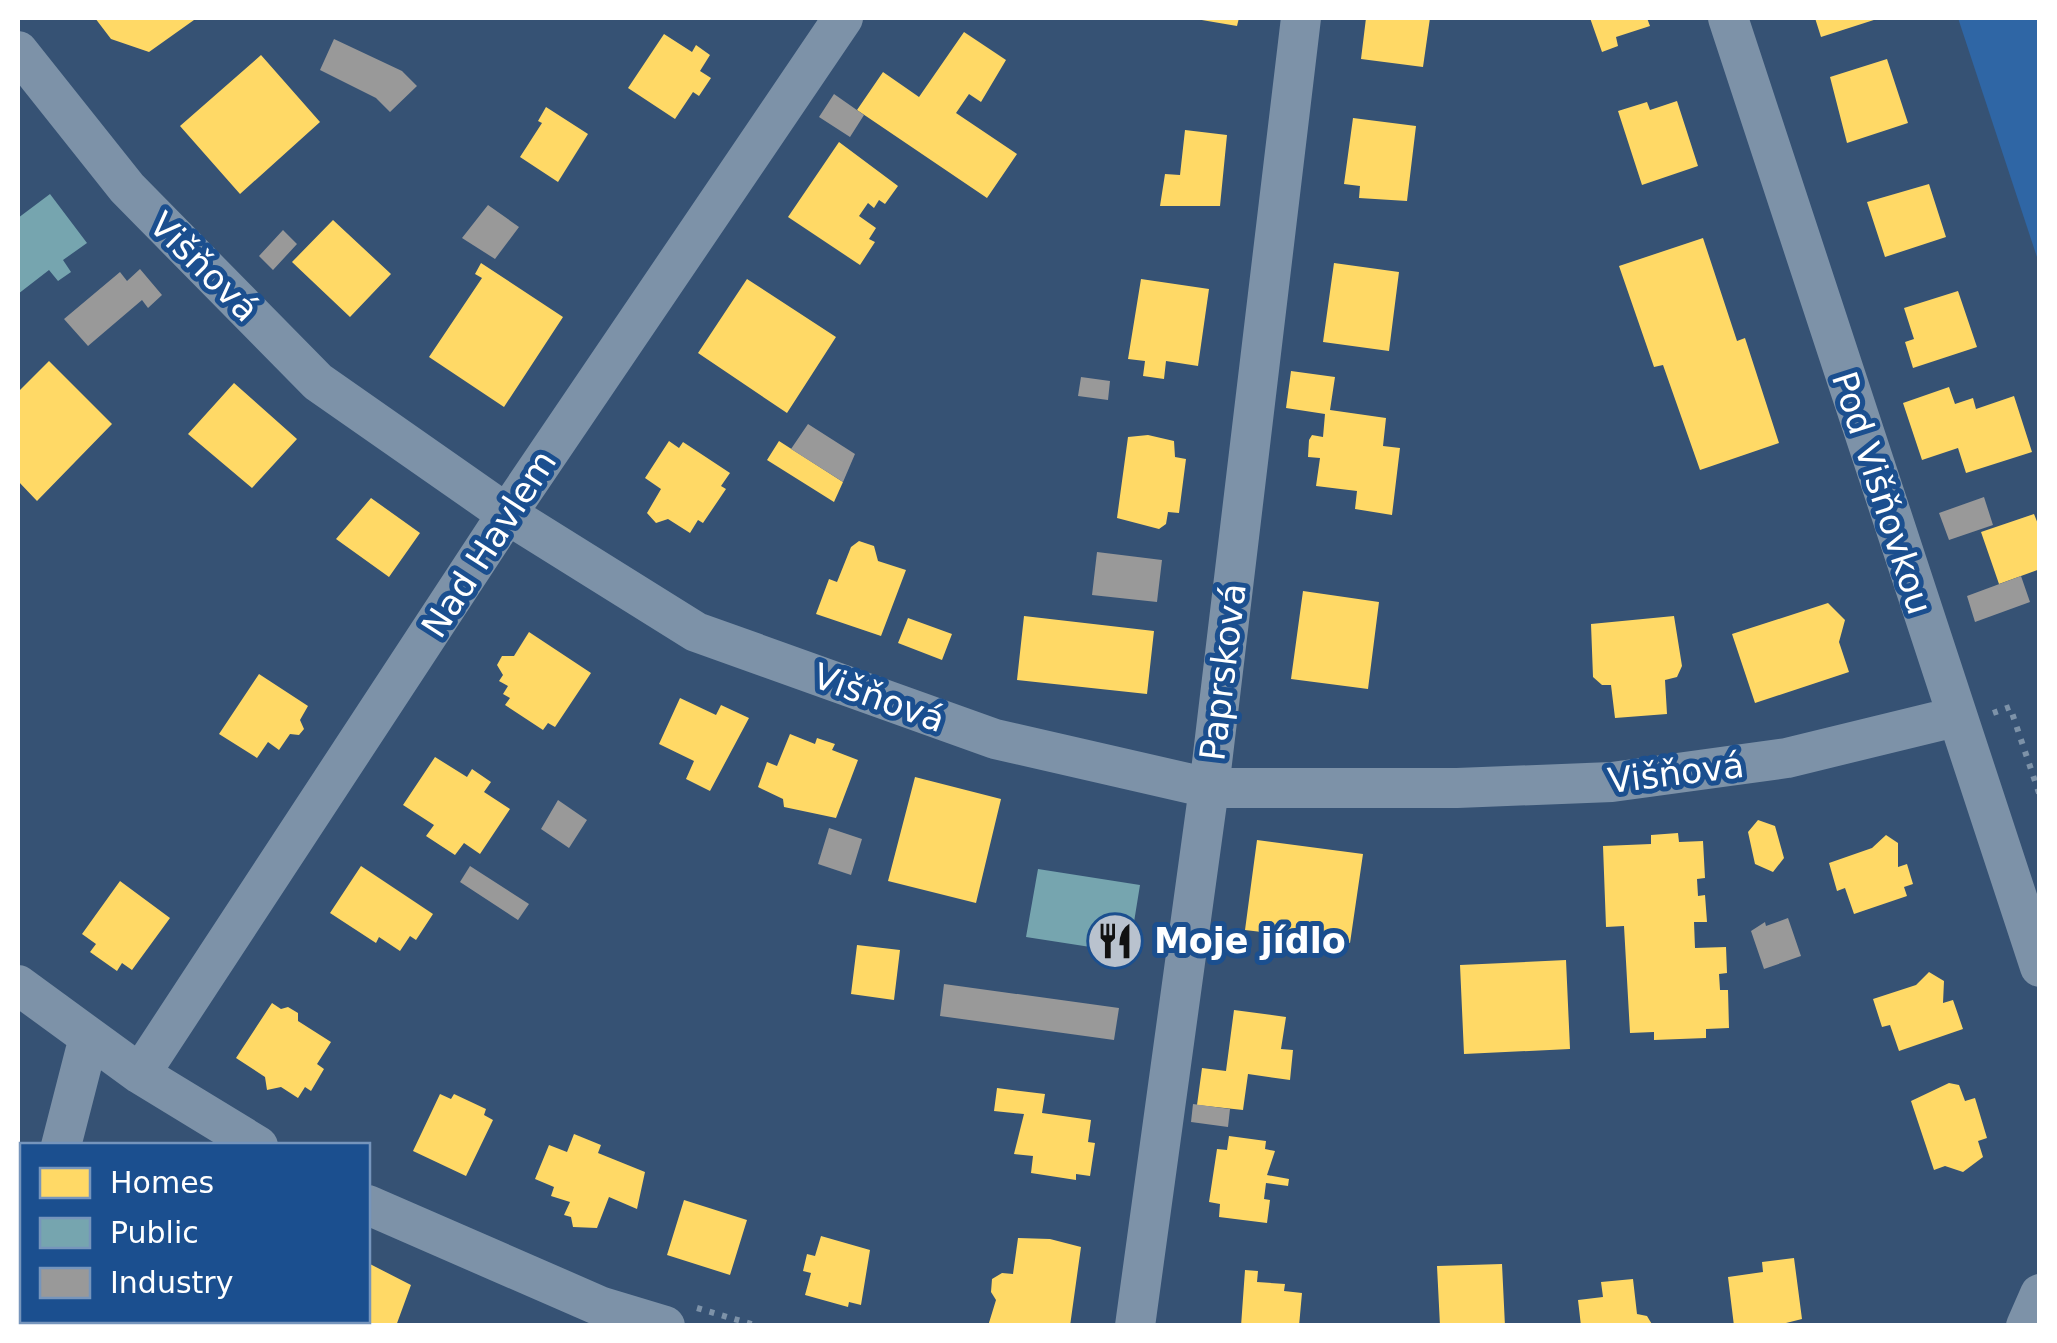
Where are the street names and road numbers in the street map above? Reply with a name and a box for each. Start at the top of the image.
street label: Višňová [141,204,267,330]
street label: Pod Višňovkou [1824,367,1940,619]
street label: Nad Havlem [414,443,564,645]
street label: Paprsková [1192,581,1254,763]
street label: Višňová [808,656,950,740]
street label: Višňová [1606,745,1746,801]

